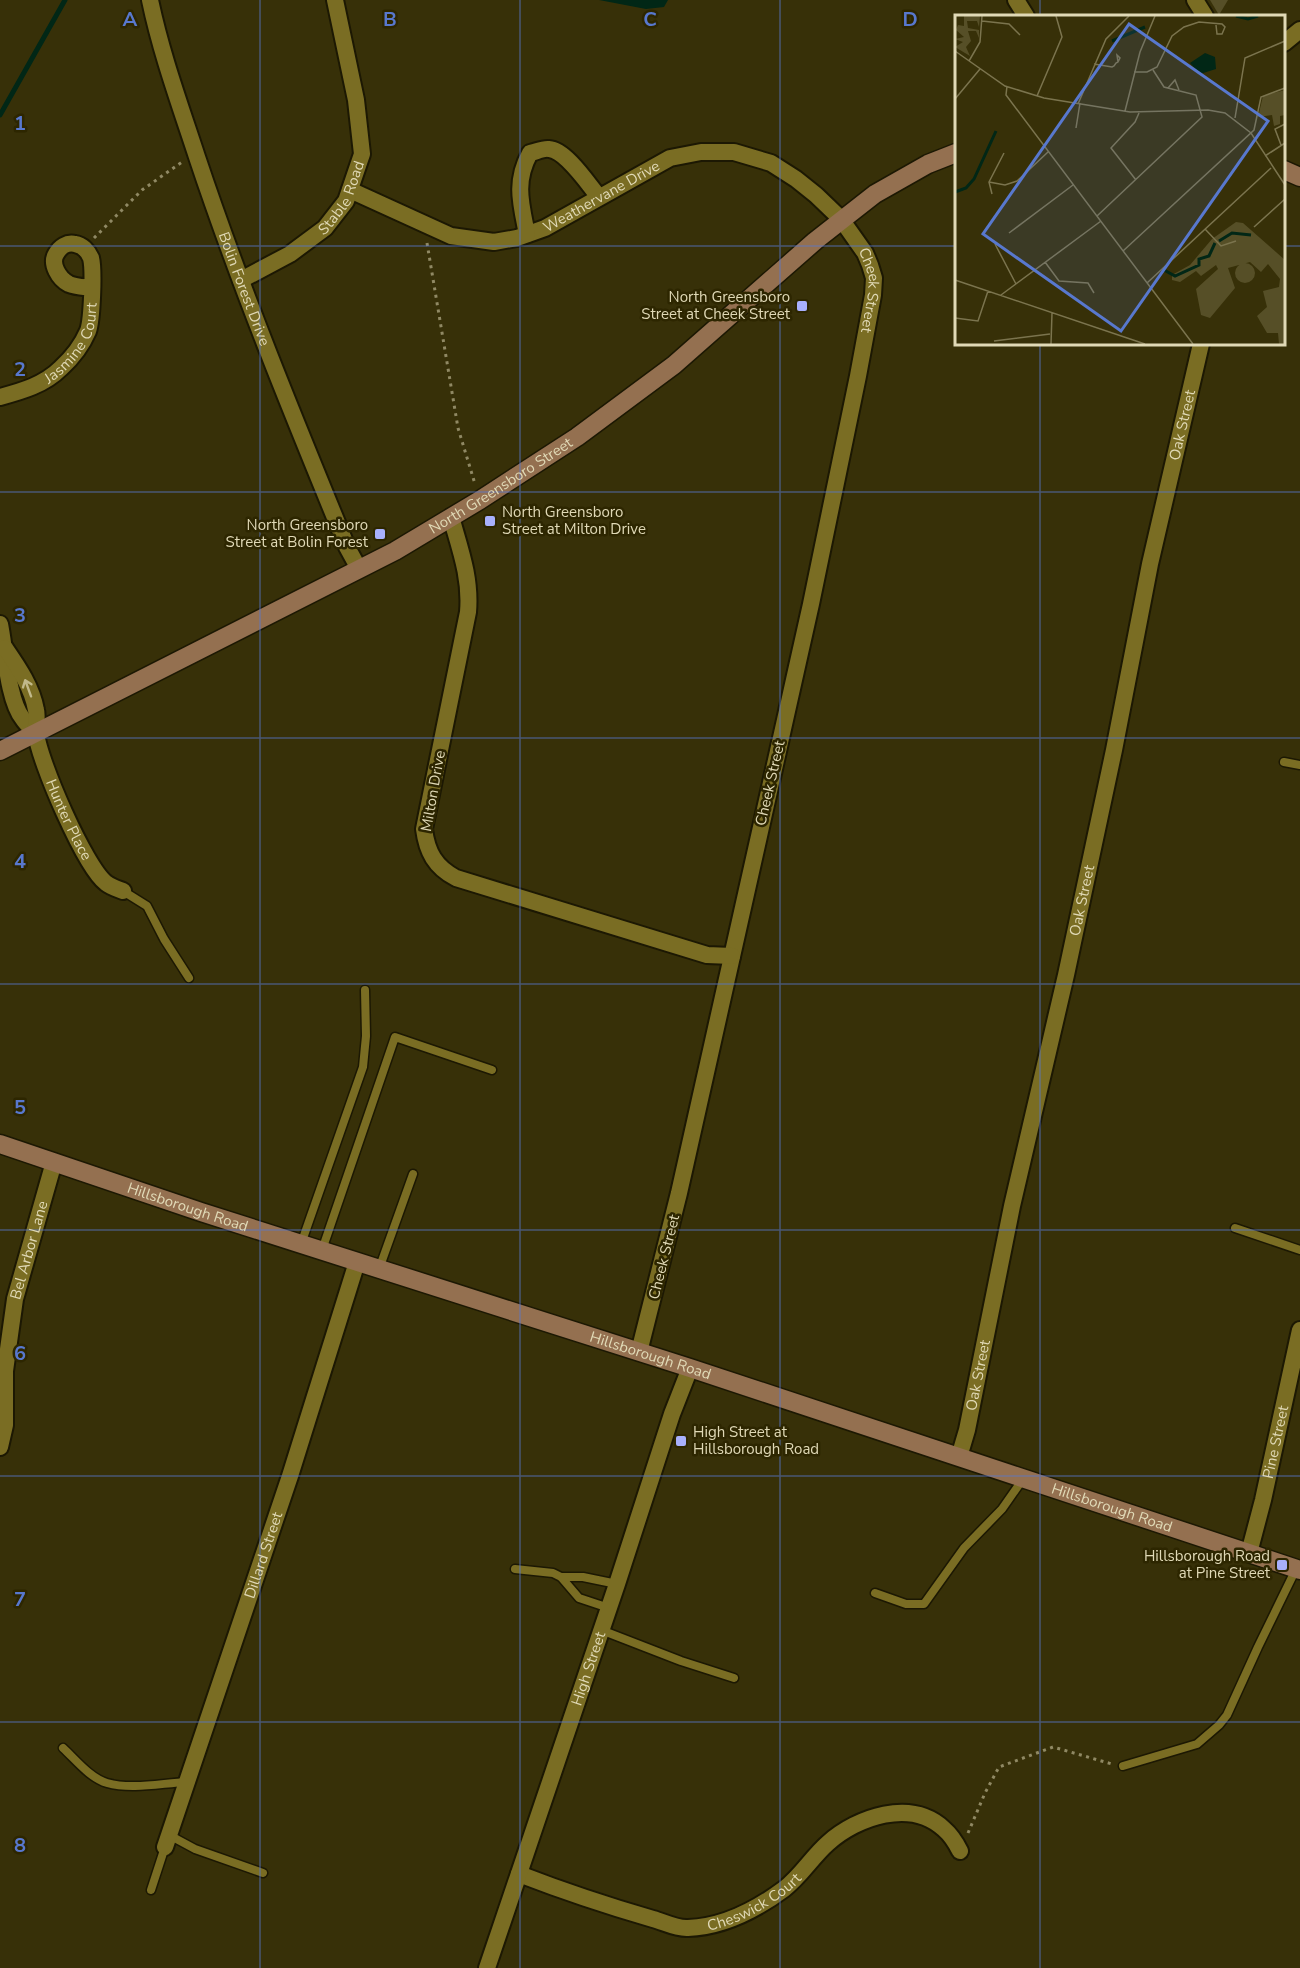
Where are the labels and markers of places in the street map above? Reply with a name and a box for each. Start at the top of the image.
place label: North Greensboro Street at Cheek Street [641,287,791,324]
marker: North Greensboro Street at Cheek Street [795,299,809,313]
place label: North Greensboro Street at Milton Drive [502,502,646,539]
marker: North Greensboro Street at Milton Drive [483,514,497,528]
place label: North Greensboro Street at Bolin Forest [225,515,369,552]
marker: North Greensboro Street at Bolin Forest [373,527,387,541]
place label: High Street at Hillsborough Road [693,1422,819,1459]
marker: High Street at Hillsborough Road [674,1434,688,1448]
place label: Hillsborough Road at Pine Street [1144,1546,1271,1583]
marker: Hillsborough Road at Pine Street [1275,1558,1289,1572]

